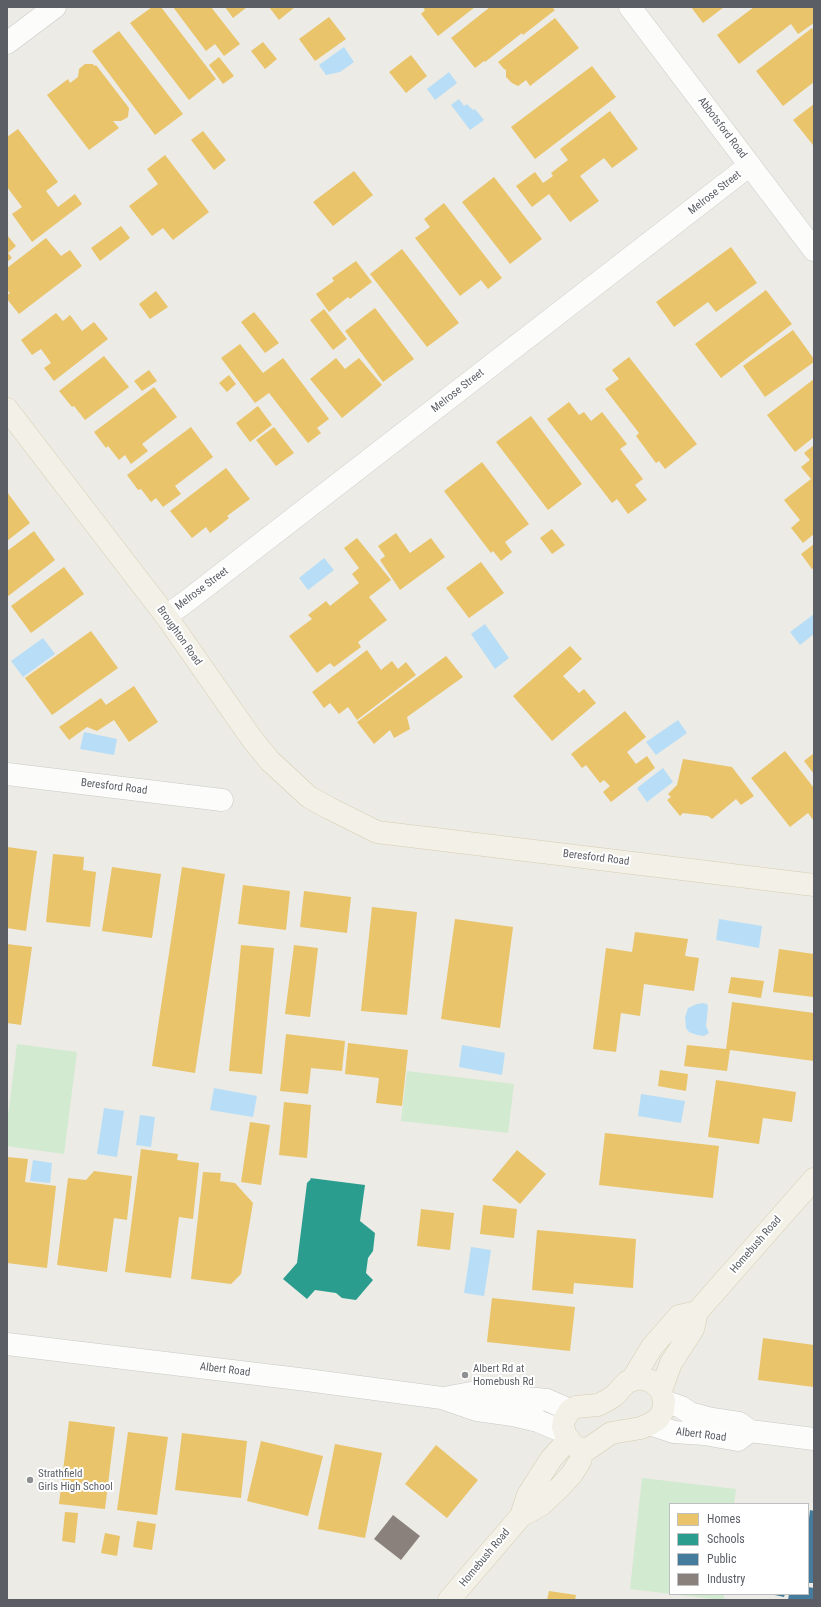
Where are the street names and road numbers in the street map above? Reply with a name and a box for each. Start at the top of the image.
street label: Abbotsford Road [695,95,749,161]
street label: Melrose Street [686,168,744,218]
street label: Melrose Street [429,366,487,416]
street label: Melrose Street [173,565,231,613]
street label: Broughton Road [154,604,204,668]
street label: Beresford Road [80,776,148,798]
street label: Beresford Road [562,847,630,869]
street label: Homebush Road [728,1214,784,1276]
street label: Albert Road [199,1360,251,1380]
street label: Albert Road [675,1425,727,1445]
street label: Homebush Road [457,1526,513,1590]

